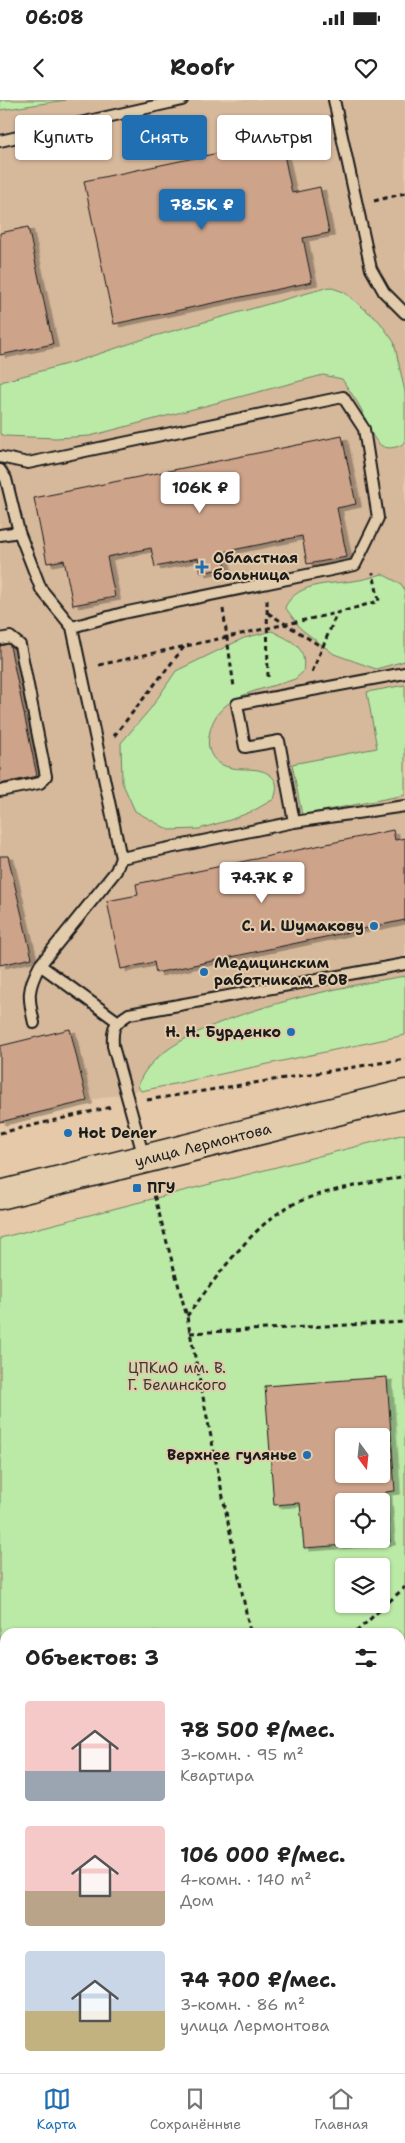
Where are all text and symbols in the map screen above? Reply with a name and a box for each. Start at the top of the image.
text: 06:08 [25,5,84,30]
text: Roofr [170,53,235,82]
icon: back [25,54,53,82]
icon: heart [352,54,380,82]
chip: Купить [15,115,112,160]
chip: Снять [122,115,207,160]
chip: Фильтры [217,115,331,160]
pin: 78.5K ₽ [156,188,248,231]
text: 78.5K ₽ [170,194,234,215]
pin: 106K ₽ [159,472,241,514]
text: 106K ₽ [172,477,228,498]
place label: Областная больница [213,548,298,585]
marker: Областная больница [195,560,209,574]
pin: 74.7K ₽ [216,862,308,904]
text: 74.7K ₽ [230,867,294,888]
place label: С. И. Шумакову [241,916,364,936]
marker: С. И. Шумакову [368,920,380,932]
place label: Медицинским работникам ВОВ [214,953,348,990]
marker: Медицинским работникам ВОВ [198,966,210,978]
place label: Н. Н. Бурденко [165,1022,281,1042]
marker: Н. Н. Бурденко [285,1026,297,1038]
street label: улица Лермонтова [133,1118,274,1172]
place label: Hot Dener [78,1123,157,1143]
marker: Hot Dener [62,1127,74,1139]
place label: ПГУ [147,1178,175,1198]
marker: ПГУ [131,1182,143,1194]
park label: ЦПКиО им. В. Г. Белинского [128,1358,226,1395]
north arrow [335,1428,390,1482]
map controls [335,1428,390,1613]
place label: Верхнее гулянье [167,1445,297,1465]
marker: Верхнее гулянье [301,1449,313,1461]
button: locate [335,1493,390,1548]
button: layers [335,1558,390,1613]
text: Объектов: 3 [25,1644,159,1672]
icon: filters [352,1644,380,1672]
text: 78 500 ₽/мес. [180,1716,335,1744]
icon: home [65,1721,125,1781]
text: 3-комн. · 95 m² [180,1744,304,1765]
text: Квартира [180,1765,254,1786]
text: 106 000 ₽/мес. [180,1841,346,1869]
icon: home [65,1846,125,1906]
text: 4-комн. · 140 m² [180,1869,312,1890]
text: Дом [180,1890,214,1911]
text: 74 700 ₽/мес. [180,1966,336,1994]
icon: home [65,1971,125,2031]
text: 3-комн. · 86 m² [180,1994,305,2015]
text: улица Лермонтова [180,2015,329,2036]
tab: Карта [37,2085,77,2133]
tab: Сохранённые [150,2085,241,2133]
tab: Главная [314,2085,368,2133]

